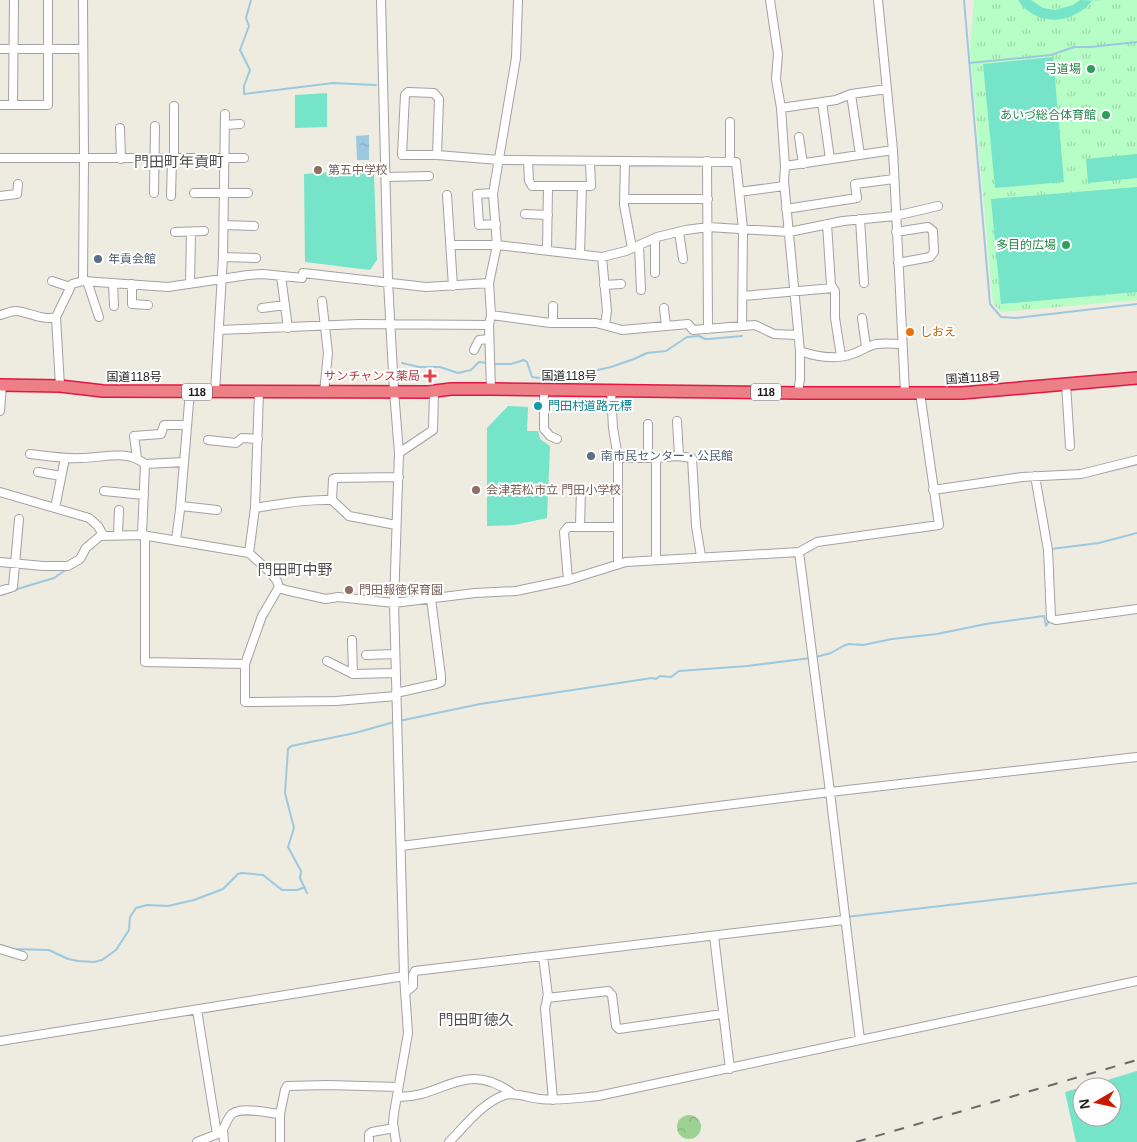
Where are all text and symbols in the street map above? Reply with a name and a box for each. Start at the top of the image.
place label: 弓道場 [1045,62,1081,76]
marker: 弓道場 [1085,63,1097,75]
place label: あいづ総合体育館 [1000,108,1096,122]
marker: あいづ総合体育館 [1100,109,1112,121]
district label: 門田町年貢町 [134,153,224,170]
place label: 第五中学校 [328,163,388,177]
marker: 第五中学校 [312,164,324,176]
place label: 多目的広場 [996,238,1056,252]
marker: 多目的広場 [1060,239,1072,251]
place label: 年貢会館 [108,252,156,266]
marker: 年貢会館 [92,253,104,265]
place label: しおえ [920,325,956,339]
marker: しおえ [904,326,916,338]
place label: サンチャンス薬局 [324,369,420,383]
street label: 国道118号 [541,369,597,383]
street label: 国道118号 [106,370,162,384]
marker: サンチャンス薬局 [424,370,436,382]
street label: 国道118号 [945,370,1001,386]
road number: 118 [182,384,212,401]
road number: 118 [751,384,781,401]
place label: 門田村道路元標 [548,399,632,413]
marker: 門田村道路元標 [532,400,544,412]
place label: 南市民センター・公民館 [601,449,733,463]
marker: 南市民センター・公民館 [585,450,597,462]
place label: 会津若松市立 門田小学校 [486,483,621,497]
marker: 会津若松市立 門田小学校 [470,484,482,496]
district label: 門田町中野 [257,561,333,578]
place label: 門田報徳保育園 [359,583,443,597]
marker: 門田報徳保育園 [343,584,355,596]
district label: 門田町徳久 [438,1011,514,1028]
north arrow [1072,1077,1122,1127]
text: N [1075,1098,1093,1110]

